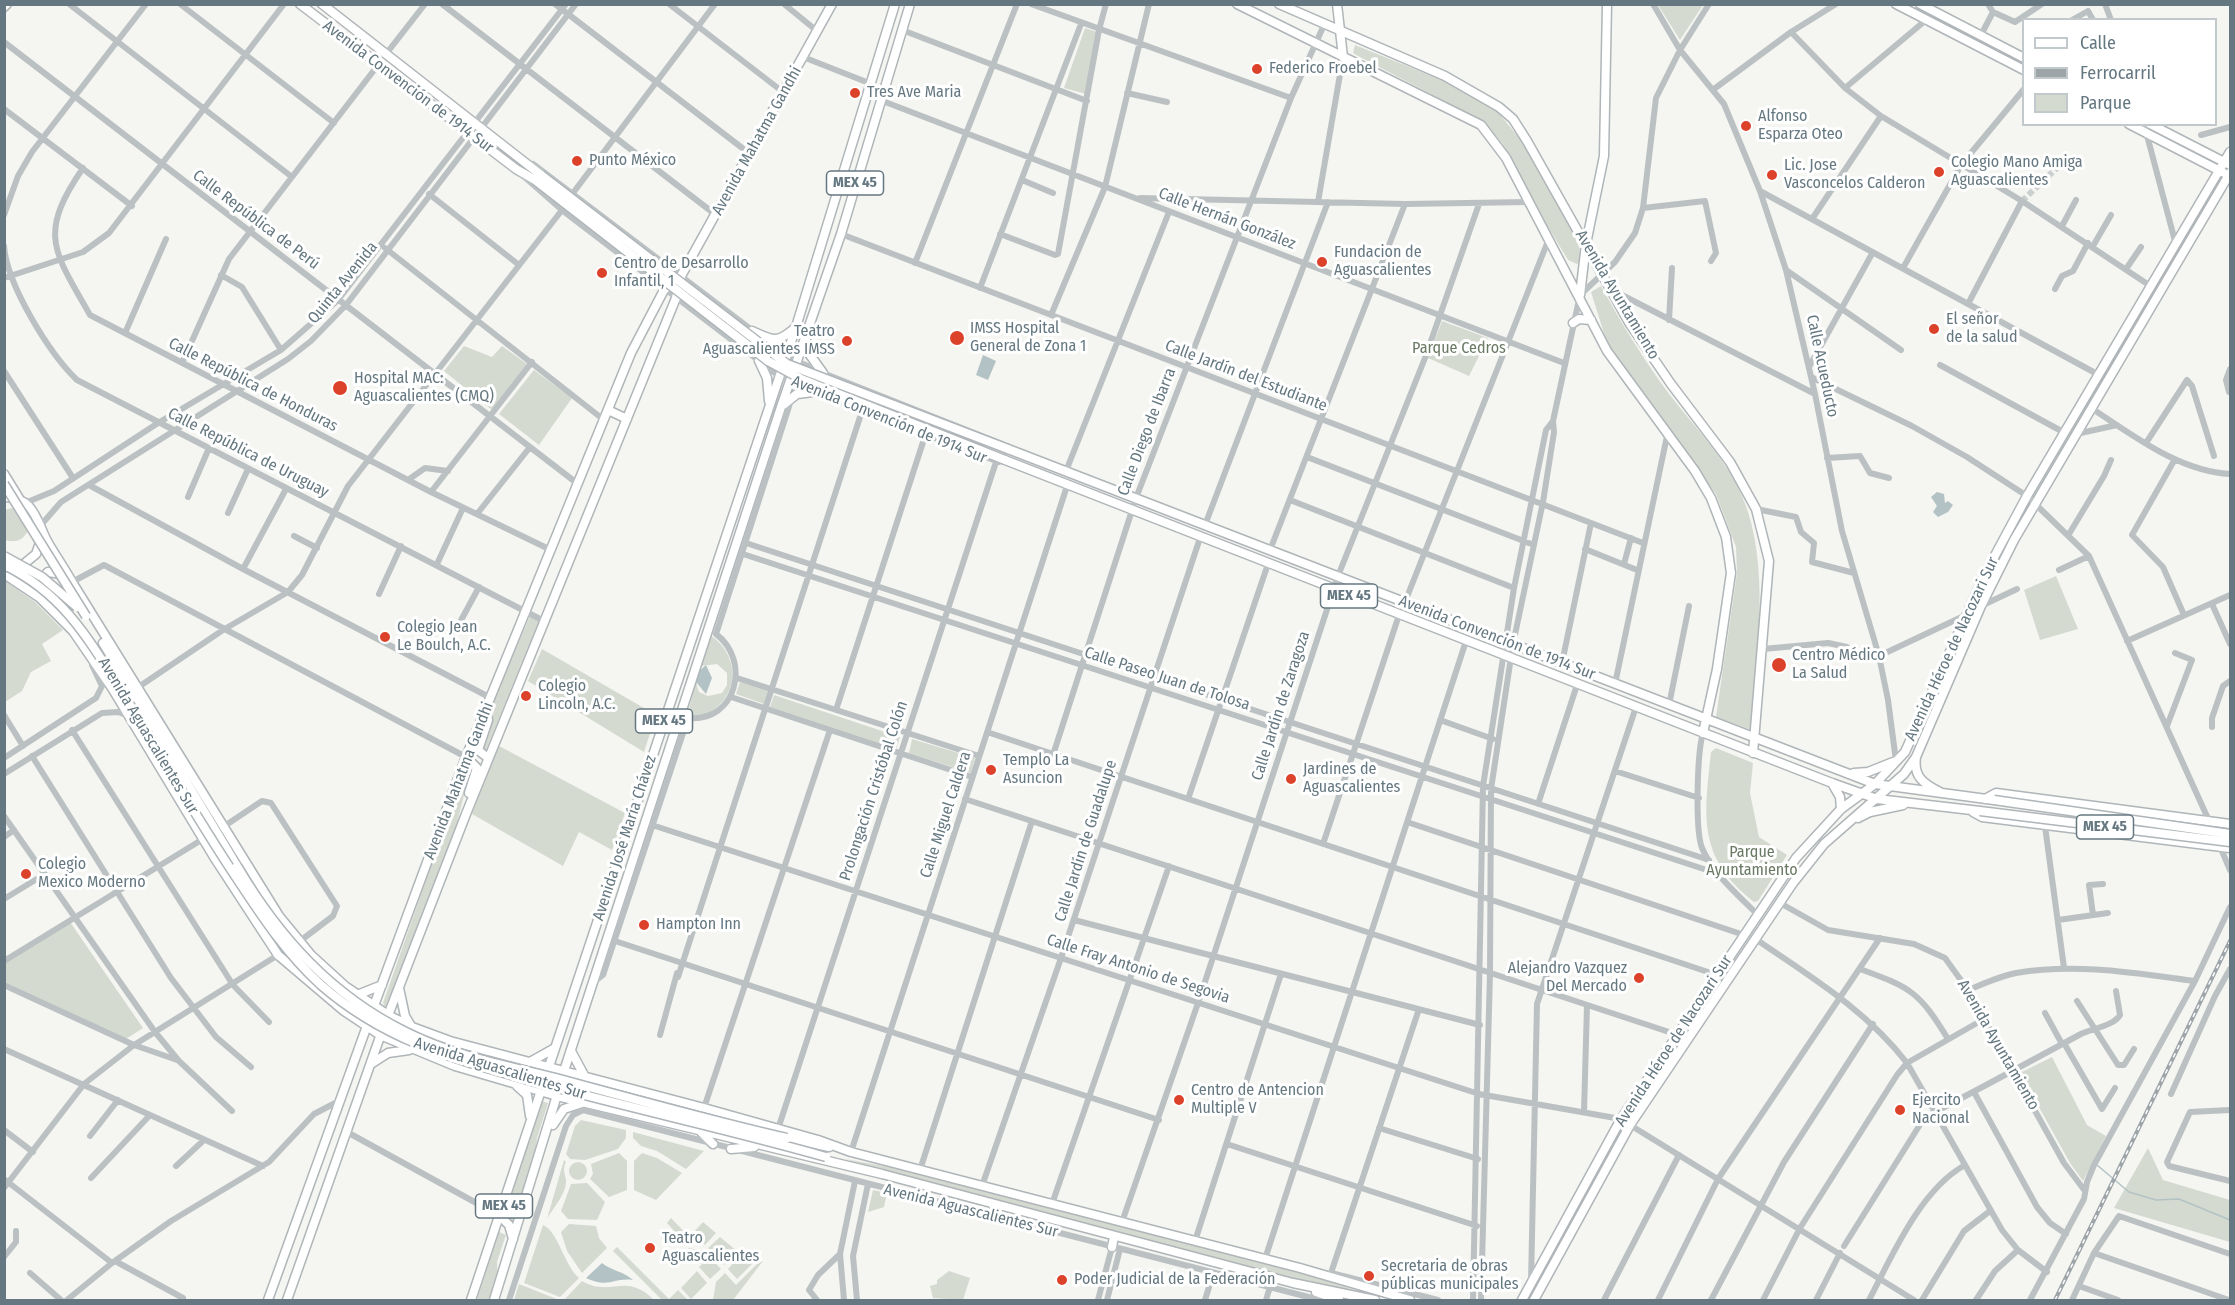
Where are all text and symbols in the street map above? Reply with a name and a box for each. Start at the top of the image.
street label: Avenida Convención de 1914 Sur [319,16,497,158]
legend [2022,18,2217,126]
text: Calle [2080,32,2116,54]
place label: Federico Froebel [1269,59,1377,79]
marker: Federico Froebel [1250,62,1264,76]
text: Ferrocarril [2080,62,2156,84]
street label: Avenida Mahatma Gandhi [708,63,806,219]
place label: Tres Ave Maria [867,83,961,103]
marker: Tres Ave Maria [848,86,862,100]
text: Parque [2080,92,2131,114]
place label: Alfonso Esparza Oteo [1758,107,1843,145]
marker: Alfonso Esparza Oteo [1739,119,1753,133]
place label: Punto México [589,151,676,171]
place label: Colegio Mano Amiga Aguascalientes [1951,153,2083,191]
marker: Punto México [570,154,584,168]
place label: Lic. Jose Vasconcelos Calderon [1784,156,1925,194]
marker: Colegio Mano Amiga Aguascalientes [1932,165,1946,179]
street label: Calle República de Perú [189,166,323,274]
marker: Lic. Jose Vasconcelos Calderon [1765,168,1779,182]
road number: MEX 45 [826,171,884,195]
street label: Calle Hernán González [1156,184,1298,254]
street label: Avenida Ayuntamiento [1571,227,1663,363]
street label: Quinta Avenida [304,238,382,328]
place label: Fundacion de Aguascalientes [1334,243,1431,281]
place label: Centro de Desarrollo Infantil, 1 [614,254,749,292]
marker: Fundacion de Aguascalientes [1315,255,1329,269]
marker: Centro de Desarrollo Infantil, 1 [595,266,609,280]
place label: El señor de la salud [1946,310,2018,348]
street label: Calle Acueducto [1802,313,1842,419]
place label: IMSS Hospital General de Zona 1 [970,319,1086,357]
place label: Teatro Aguascalientes IMSS [703,322,835,360]
marker: El señor de la salud [1927,322,1941,336]
marker: IMSS Hospital General de Zona 1 [948,329,966,347]
street label: Calle República de Honduras [165,334,341,436]
marker: Teatro Aguascalientes IMSS [840,334,854,348]
street label: Calle Jardín del Estudiante [1162,336,1330,416]
park label: Parque Cedros [1412,339,1506,359]
street label: Calle Diego de Ibarra [1114,365,1180,499]
place label: Hospital MAC: Aguascalientes (CMQ) [354,369,494,407]
street label: Avenida Convención de 1914 Sur [788,372,990,468]
marker: Hospital MAC: Aguascalientes (CMQ) [331,379,349,397]
street label: Calle República de Uruguay [164,404,332,502]
street label: Avenida Héroe de Nacozari Sur [1901,554,2003,744]
road number: MEX 45 [1320,584,1378,608]
street label: Avenida Convención de 1914 Sur [1396,592,1598,684]
place label: Colegio Jean Le Boulch, A.C. [397,618,491,656]
street label: Calle Jardín de Zaragoza [1248,629,1314,783]
marker: Colegio Jean Le Boulch, A.C. [378,630,392,644]
street label: Calle Paseo Juan de Tolosa [1082,643,1252,715]
place label: Centro Médico La Salud [1792,646,1886,684]
street label: Avenida Aguascalientes Sur [94,654,202,818]
marker: Centro Médico La Salud [1770,656,1788,674]
place label: Colegio Lincoln, A.C. [538,677,615,715]
marker: Colegio Lincoln, A.C. [519,689,533,703]
street label: Prolongación Cristóbal Colón [836,699,912,883]
street label: Avenida Mahatma Gandhi [420,700,498,862]
road number: MEX 45 [636,709,692,733]
street label: Calle Miguel Caldera [916,749,976,881]
place label: Templo La Asuncion [1003,751,1069,789]
street label: Avenida José María Chávez [589,753,661,923]
street label: Calle Jardín de Guadalupe [1051,758,1121,924]
place label: Jardines de Aguascalientes [1303,760,1400,798]
marker: Templo La Asuncion [984,763,998,777]
marker: Jardines de Aguascalientes [1284,772,1298,786]
road number: MEX 45 [2076,815,2134,839]
park label: Parque Ayuntamiento [1706,843,1798,881]
place label: Colegio Mexico Moderno [38,855,146,893]
marker: Colegio Mexico Moderno [19,867,33,881]
place label: Hampton Inn [656,915,741,935]
marker: Hampton Inn [637,918,651,932]
street label: Calle Fray Antonio de Segovia [1044,930,1232,1008]
street label: Avenida Héroe de Nacozari Sur [1611,952,1737,1130]
place label: Alejandro Vazquez Del Mercado [1508,959,1627,997]
marker: Alejandro Vazquez Del Mercado [1632,971,1646,985]
street label: Avenida Ayuntamiento [1953,976,2043,1114]
street label: Avenida Aguascalientes Sur [412,1034,588,1104]
place label: Centro de Antencion Multiple V [1191,1081,1324,1119]
place label: Ejercito Nacional [1912,1091,1969,1129]
marker: Centro de Antencion Multiple V [1172,1093,1186,1107]
marker: Ejercito Nacional [1893,1103,1907,1117]
street label: Avenida Aguascalientes Sur [882,1180,1060,1242]
road number: MEX 45 [476,1194,532,1218]
place label: Teatro Aguascalientes [662,1229,759,1267]
marker: Teatro Aguascalientes [643,1241,657,1255]
place label: Secretaria de obras públicas municipales [1381,1257,1519,1295]
marker: Secretaria de obras públicas municipales [1362,1269,1376,1283]
place label: Poder Judicial de la Federación [1074,1270,1275,1290]
marker: Poder Judicial de la Federación [1055,1273,1069,1287]

